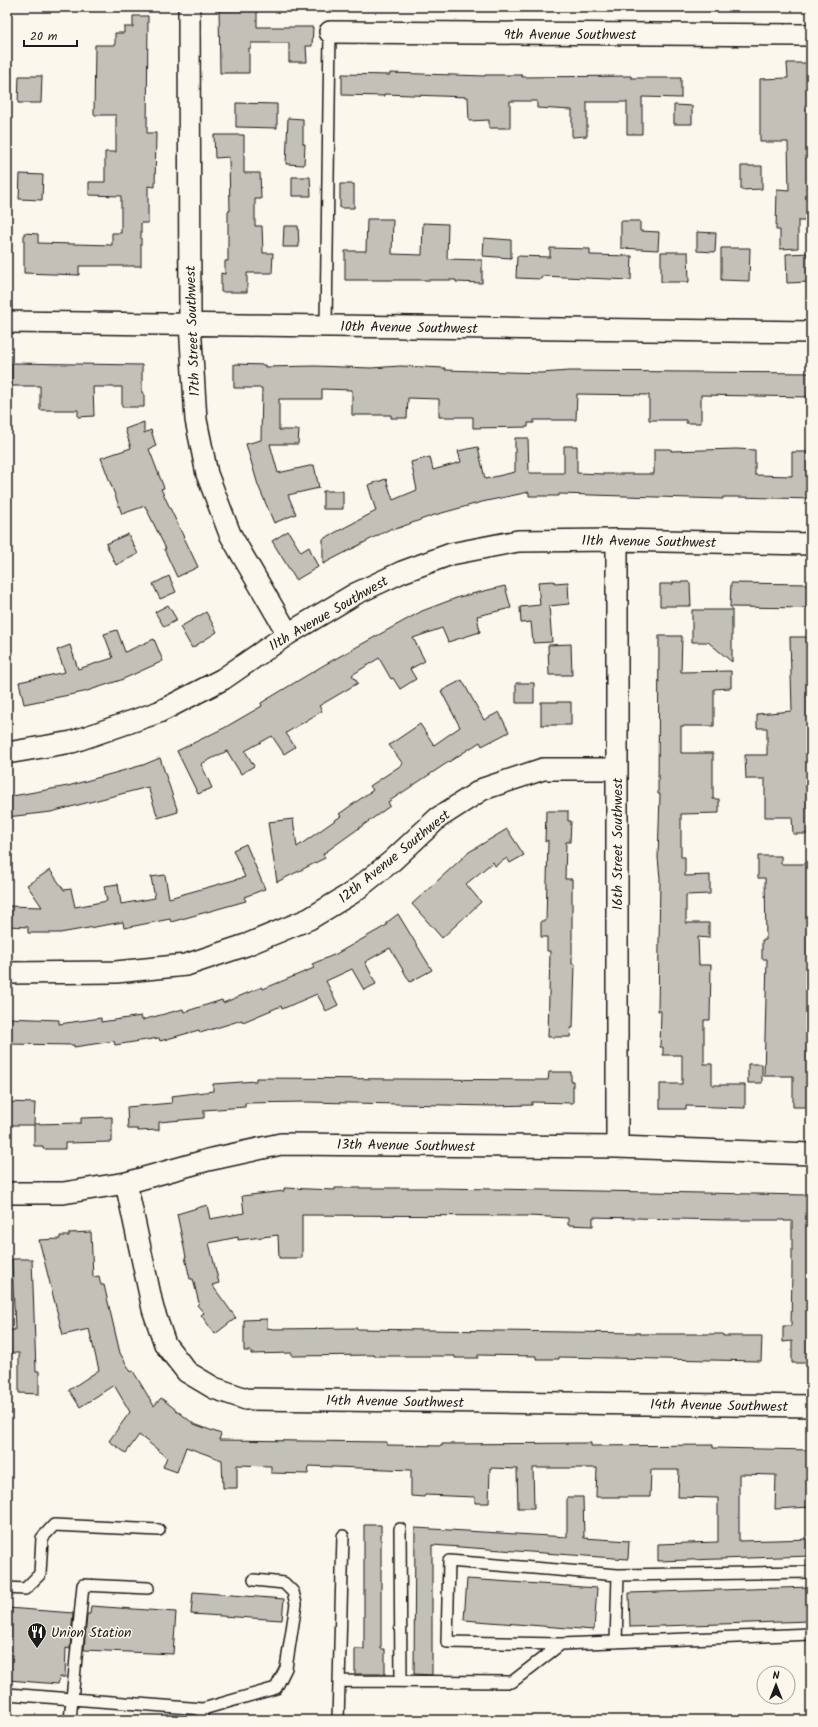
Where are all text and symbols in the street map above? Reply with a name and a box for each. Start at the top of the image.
scale bar [24,22,77,48]
street label: 9th Avenue Southwest [504,24,637,46]
text: 20 m [30,27,58,46]
street label: 17th Street Southwest [180,265,206,397]
street label: 10th Avenue Southwest [340,316,478,340]
street label: 11th Avenue Southwest [581,530,717,554]
street label: 11th Avenue Southwest [265,570,393,657]
street label: 16th Street Southwest [607,777,629,910]
street label: 12th Avenue Southwest [334,804,456,909]
street label: 13th Avenue Southwest [337,1134,476,1158]
street label: 14th Avenue Southwest [326,1390,465,1414]
street label: 14th Avenue Southwest [650,1394,789,1418]
restaurant icon: Union Station [26,1621,48,1649]
place label: Union Station [51,1622,132,1644]
north arrow [756,1665,796,1705]
text: N [773,1667,780,1685]

